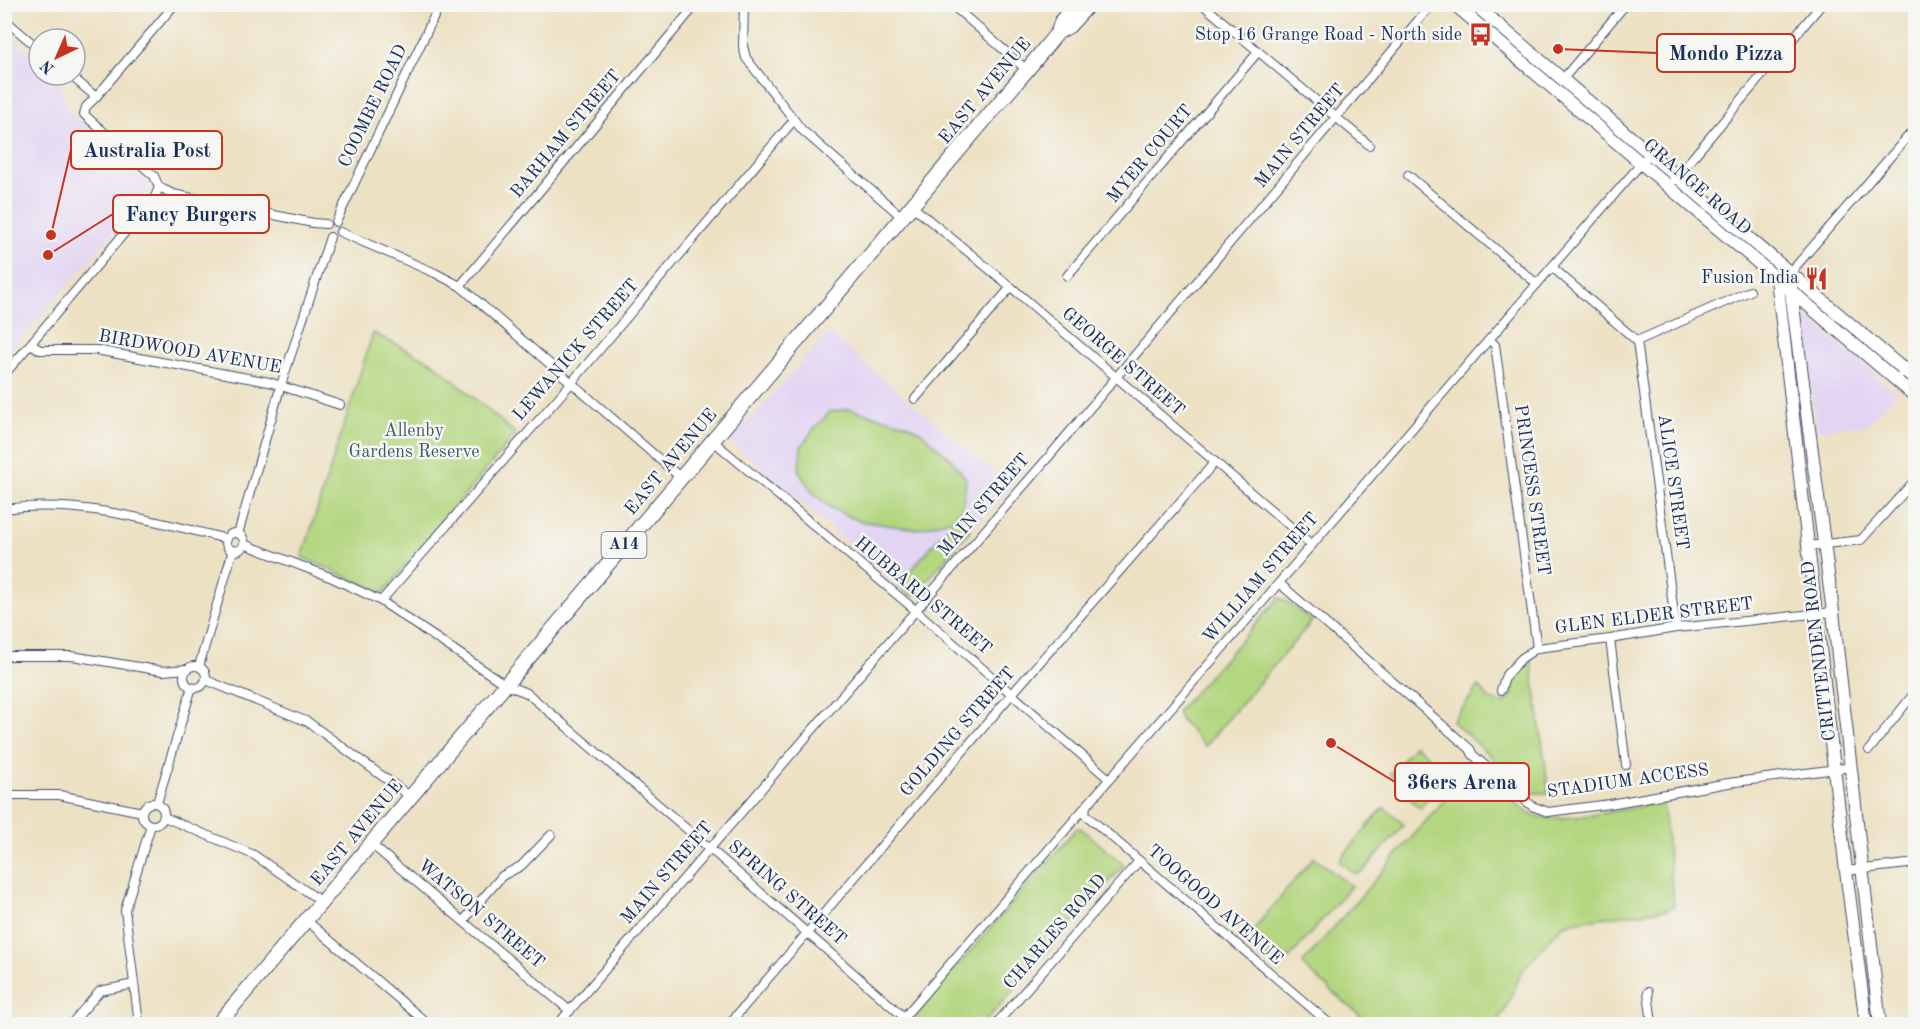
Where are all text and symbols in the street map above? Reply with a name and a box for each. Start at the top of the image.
bus stop icon: Stop 16 Grange Road - North side [1467,22,1493,48]
place label: Stop 16 Grange Road - North side [1195,26,1462,44]
north arrow [27,27,87,87]
street label: EAST AVENUE [935,34,1035,148]
callout: Mondo Pizza [1657,34,1795,72]
street label: COOMBE ROAD [335,42,411,170]
text: Mondo Pizza [1669,45,1783,65]
text: N [37,56,58,76]
street label: BARHAM STREET [507,67,625,201]
street label: MAIN STREET [1252,81,1348,191]
street label: MYER COURT [1104,101,1196,207]
callout: Australia Post [71,131,222,169]
street label: GRANGE ROAD [1640,136,1754,238]
text: Australia Post [83,142,211,162]
callout: Fancy Burgers [113,195,269,233]
text: Fancy Burgers [125,206,257,226]
restaurant icon: Fusion India [1804,265,1830,291]
place label: Fusion India [1701,269,1799,287]
street label: LEWANICK STREET [510,276,642,424]
street label: GEORGE STREET [1058,304,1188,420]
street label: BIRDWOOD AVENUE [97,327,283,377]
street label: PRINCESS STREET [1511,403,1553,577]
street label: EAST AVENUE [621,405,721,519]
street label: ALICE STREET [1655,413,1691,551]
park label: Allenby Gardens Reserve [348,422,480,461]
street label: MAIN STREET [935,450,1033,560]
street label: WILLIAM STREET [1200,509,1322,647]
road number: A14 [602,532,646,558]
street label: HUBBARD STREET [851,534,995,658]
street label: CRITTENDEN ROAD [1799,560,1839,742]
street label: GLEN ELDER STREET [1554,595,1754,637]
street label: GOLDING STREET [897,664,1019,800]
street label: STADIUM ACCESS [1546,761,1710,801]
callout: 36ers Arena [1395,763,1529,801]
text: 36ers Arena [1407,774,1517,794]
street label: EAST AVENUE [307,776,407,890]
street label: MAIN STREET [618,818,716,928]
street label: SPRING STREET [725,837,849,949]
street label: TOOGOOD AVENUE [1144,842,1286,968]
street label: WATSON STREET [414,856,548,972]
street label: CHARLES ROAD [1000,871,1110,993]

